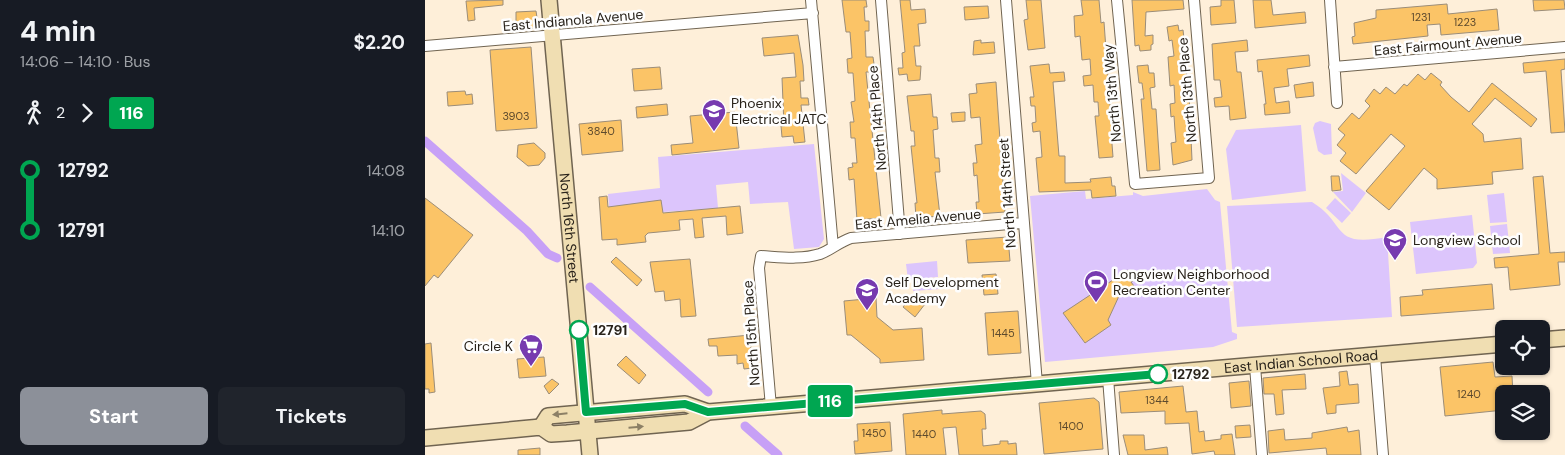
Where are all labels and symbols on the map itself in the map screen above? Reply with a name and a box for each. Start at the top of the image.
street label: East Indianola Avenue [502,5,644,35]
house number: 1231 [1411,10,1431,24]
house number: 1223 [1454,15,1476,29]
street label: East Fairmount Avenue [1373,29,1523,59]
street label: North 13th Place [1173,37,1201,143]
street label: North 13th Way [1099,43,1125,143]
street label: North 14th Place [863,65,891,171]
place label: Phoenix Electrical JATC [731,94,826,128]
school or university icon: Phoenix Electrical JATC [701,98,727,132]
house number: 3903 [502,109,530,123]
house number: 3840 [587,124,615,138]
street label: North 14th Street [994,137,1020,249]
street label: North 16th Street [556,172,583,284]
street label: East Amelia Avenue [854,205,982,233]
school or university icon: Longview School [1382,227,1408,261]
place label: Longview School [1413,231,1521,249]
place label: Longview Neighborhood Recreation Center [1113,265,1270,299]
sports icon: Longview Neighborhood Recreation Center [1083,269,1109,303]
place label: Self Development Academy [885,273,999,307]
school or university icon: Self Development Academy [854,277,880,311]
street label: North 15th Place [738,280,764,386]
marker: 12791 [569,320,589,340]
place label: 12791 [593,321,627,339]
house number: 1445 [991,326,1015,340]
supermarket icon: Circle K [518,333,544,367]
place label: Circle K [464,337,513,355]
street label: East Indian School Road [1223,346,1379,377]
marker: 12792 [1148,364,1168,384]
place label: 12792 [1172,365,1209,383]
line badge: 116 [801,385,859,417]
house number: 1240 [1457,387,1481,401]
house number: 1344 [1145,393,1169,407]
one-way arrow [552,410,568,418]
house number: 1400 [1058,419,1084,433]
one-way arrow [629,422,645,430]
house number: 1450 [862,426,886,440]
house number: 1440 [912,427,936,441]

